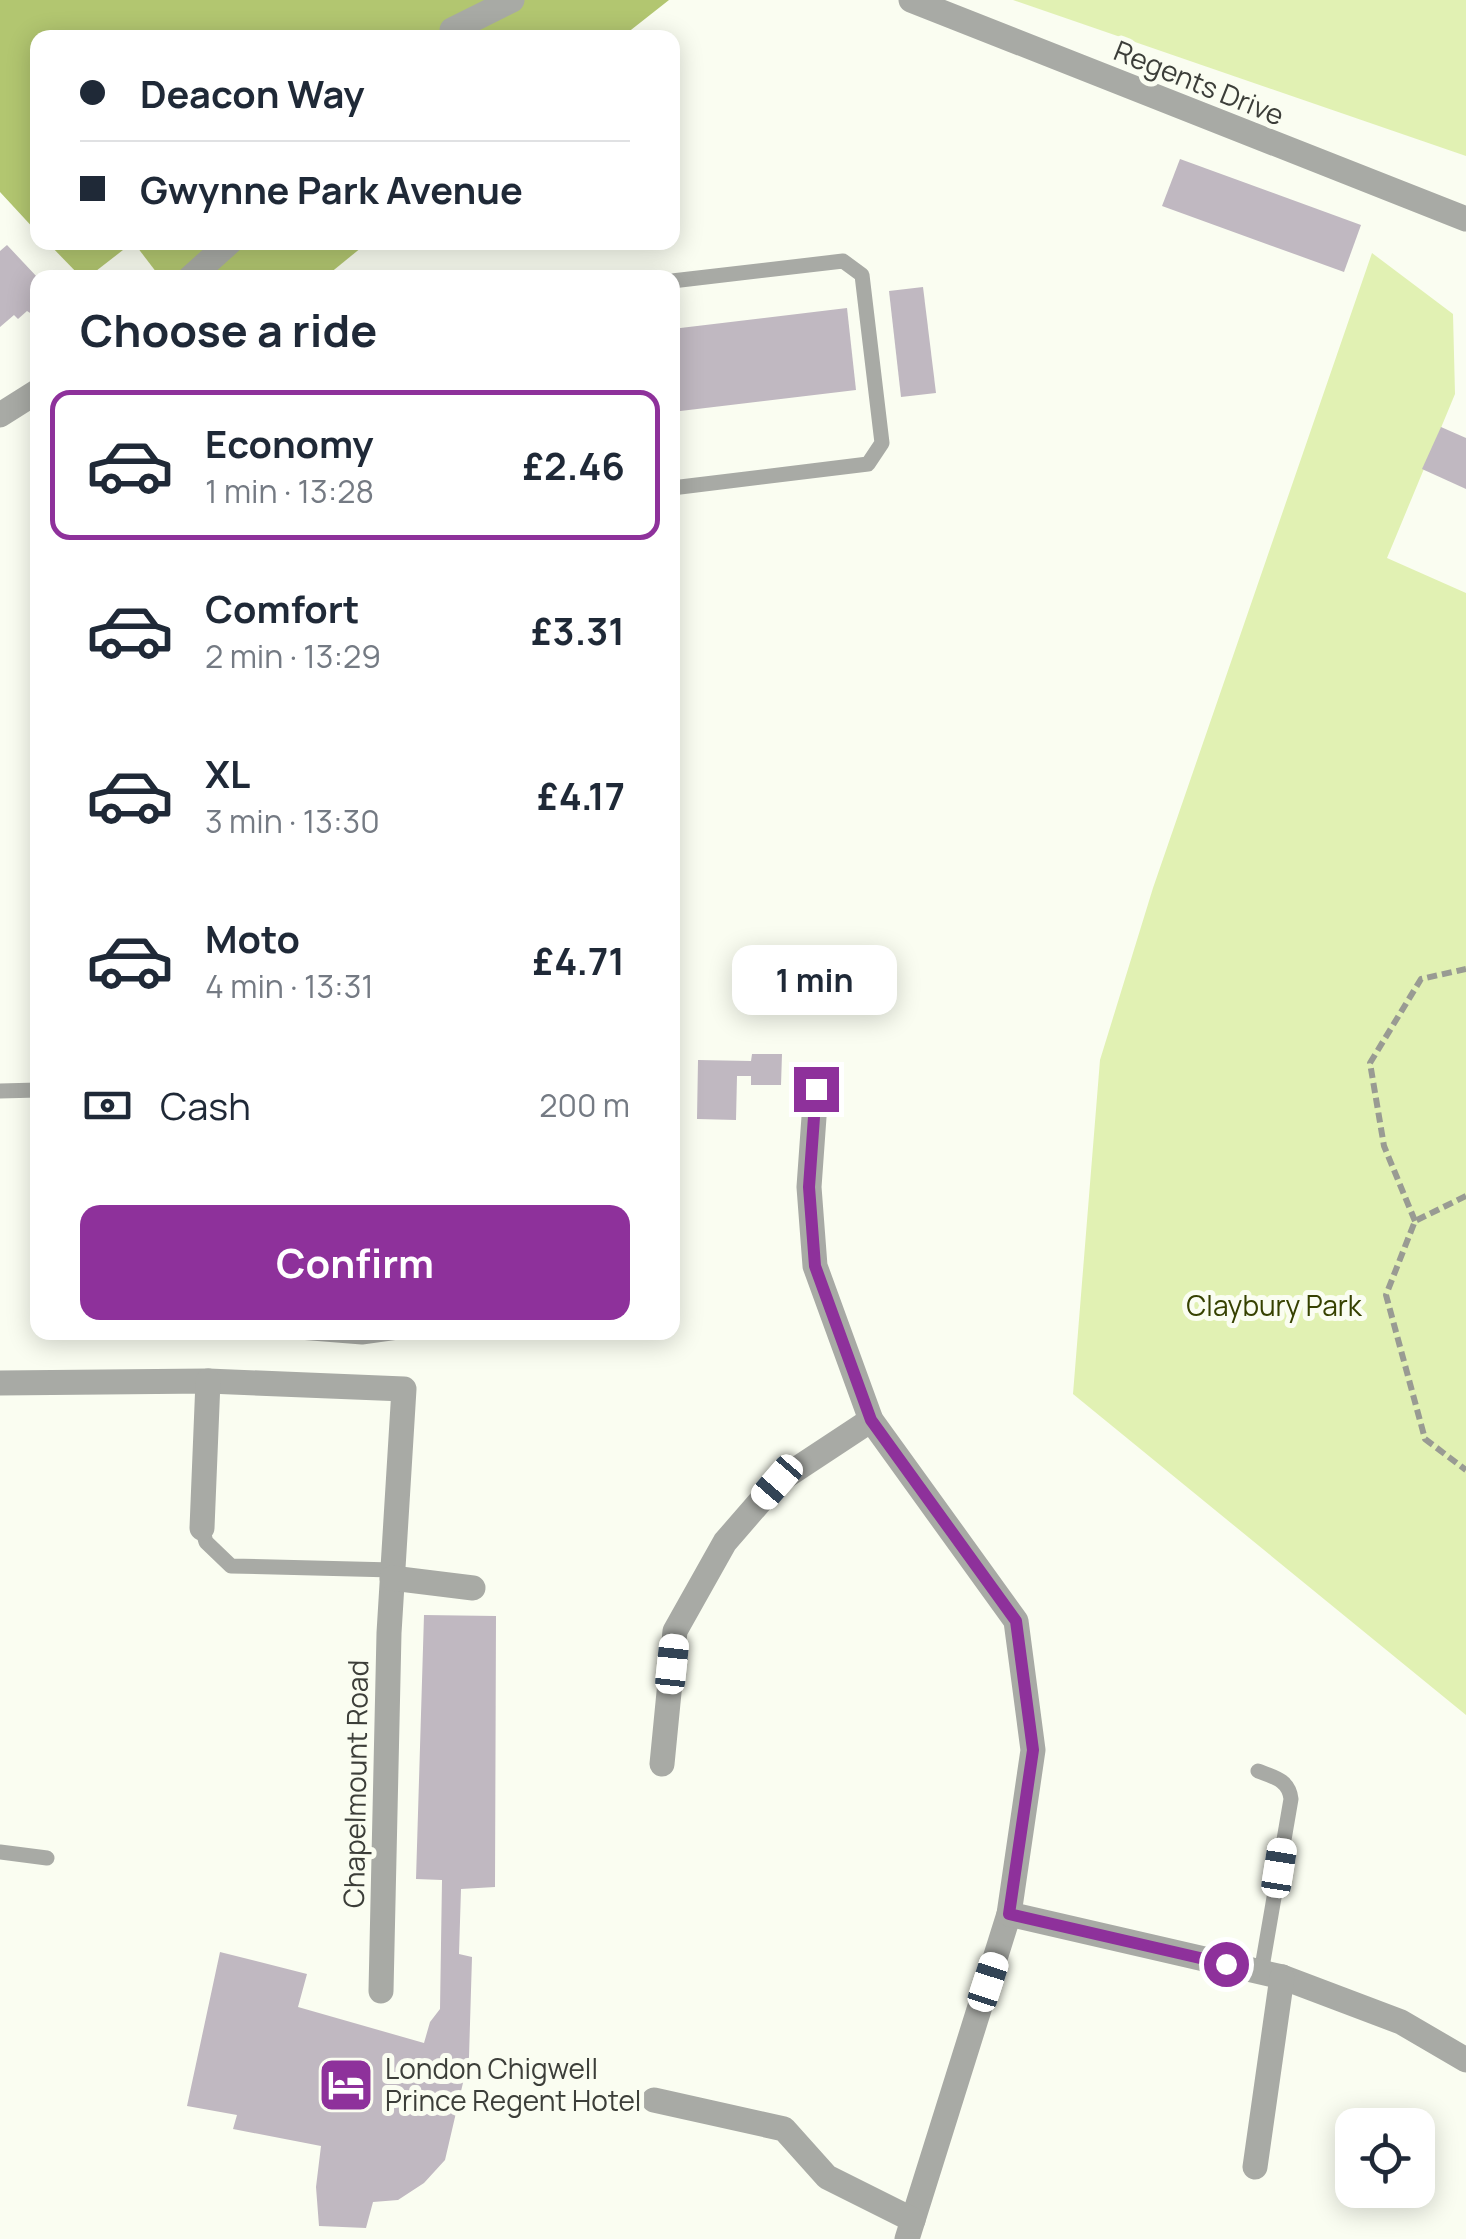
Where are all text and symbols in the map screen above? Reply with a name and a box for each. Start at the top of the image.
street label: Regents Drive [1109,31,1290,133]
text: Deacon Way [140,67,365,119]
text: Gwynne Park Avenue [140,163,523,215]
text: Choose a ride [80,299,377,361]
text: Economy [205,417,374,469]
icon: car [85,420,175,510]
text: £2.46 [522,439,625,491]
text: 1 min · 13:28 [205,469,374,513]
text: Comfort [205,582,359,634]
icon: car [85,585,175,675]
text: £3.31 [531,604,625,656]
text: 2 min · 13:29 [205,634,381,678]
text: XL [205,747,250,799]
icon: car [85,750,175,840]
text: £4.17 [537,769,625,821]
text: 3 min · 13:30 [205,799,380,843]
text: Moto [205,912,300,964]
icon: car [85,915,175,1005]
text: £4.71 [532,934,625,986]
callout: 1 min [734,944,898,1014]
text: 1 min [775,958,854,1002]
text: 4 min · 13:31 [205,964,374,1008]
route end [794,1067,839,1112]
icon: cash [80,1078,135,1133]
text: Cash [160,1079,251,1131]
text: 200 m [539,1083,630,1127]
button: Confirm [80,1205,630,1320]
park label: Claybury Park [1186,1286,1363,1324]
car [746,1450,808,1514]
car [654,1633,690,1695]
street label: Chapelmount Road [334,1659,376,1908]
car [1259,1836,1299,1900]
route start [1204,1942,1249,1987]
car [964,1949,1012,2015]
place label: London Chigwell Prince Regent Hotel [385,2049,641,2119]
hotel icon: London Chigwell Prince Regent Hotel [316,2055,376,2115]
map controls [1335,2108,1435,2208]
button: locate [1335,2108,1435,2208]

